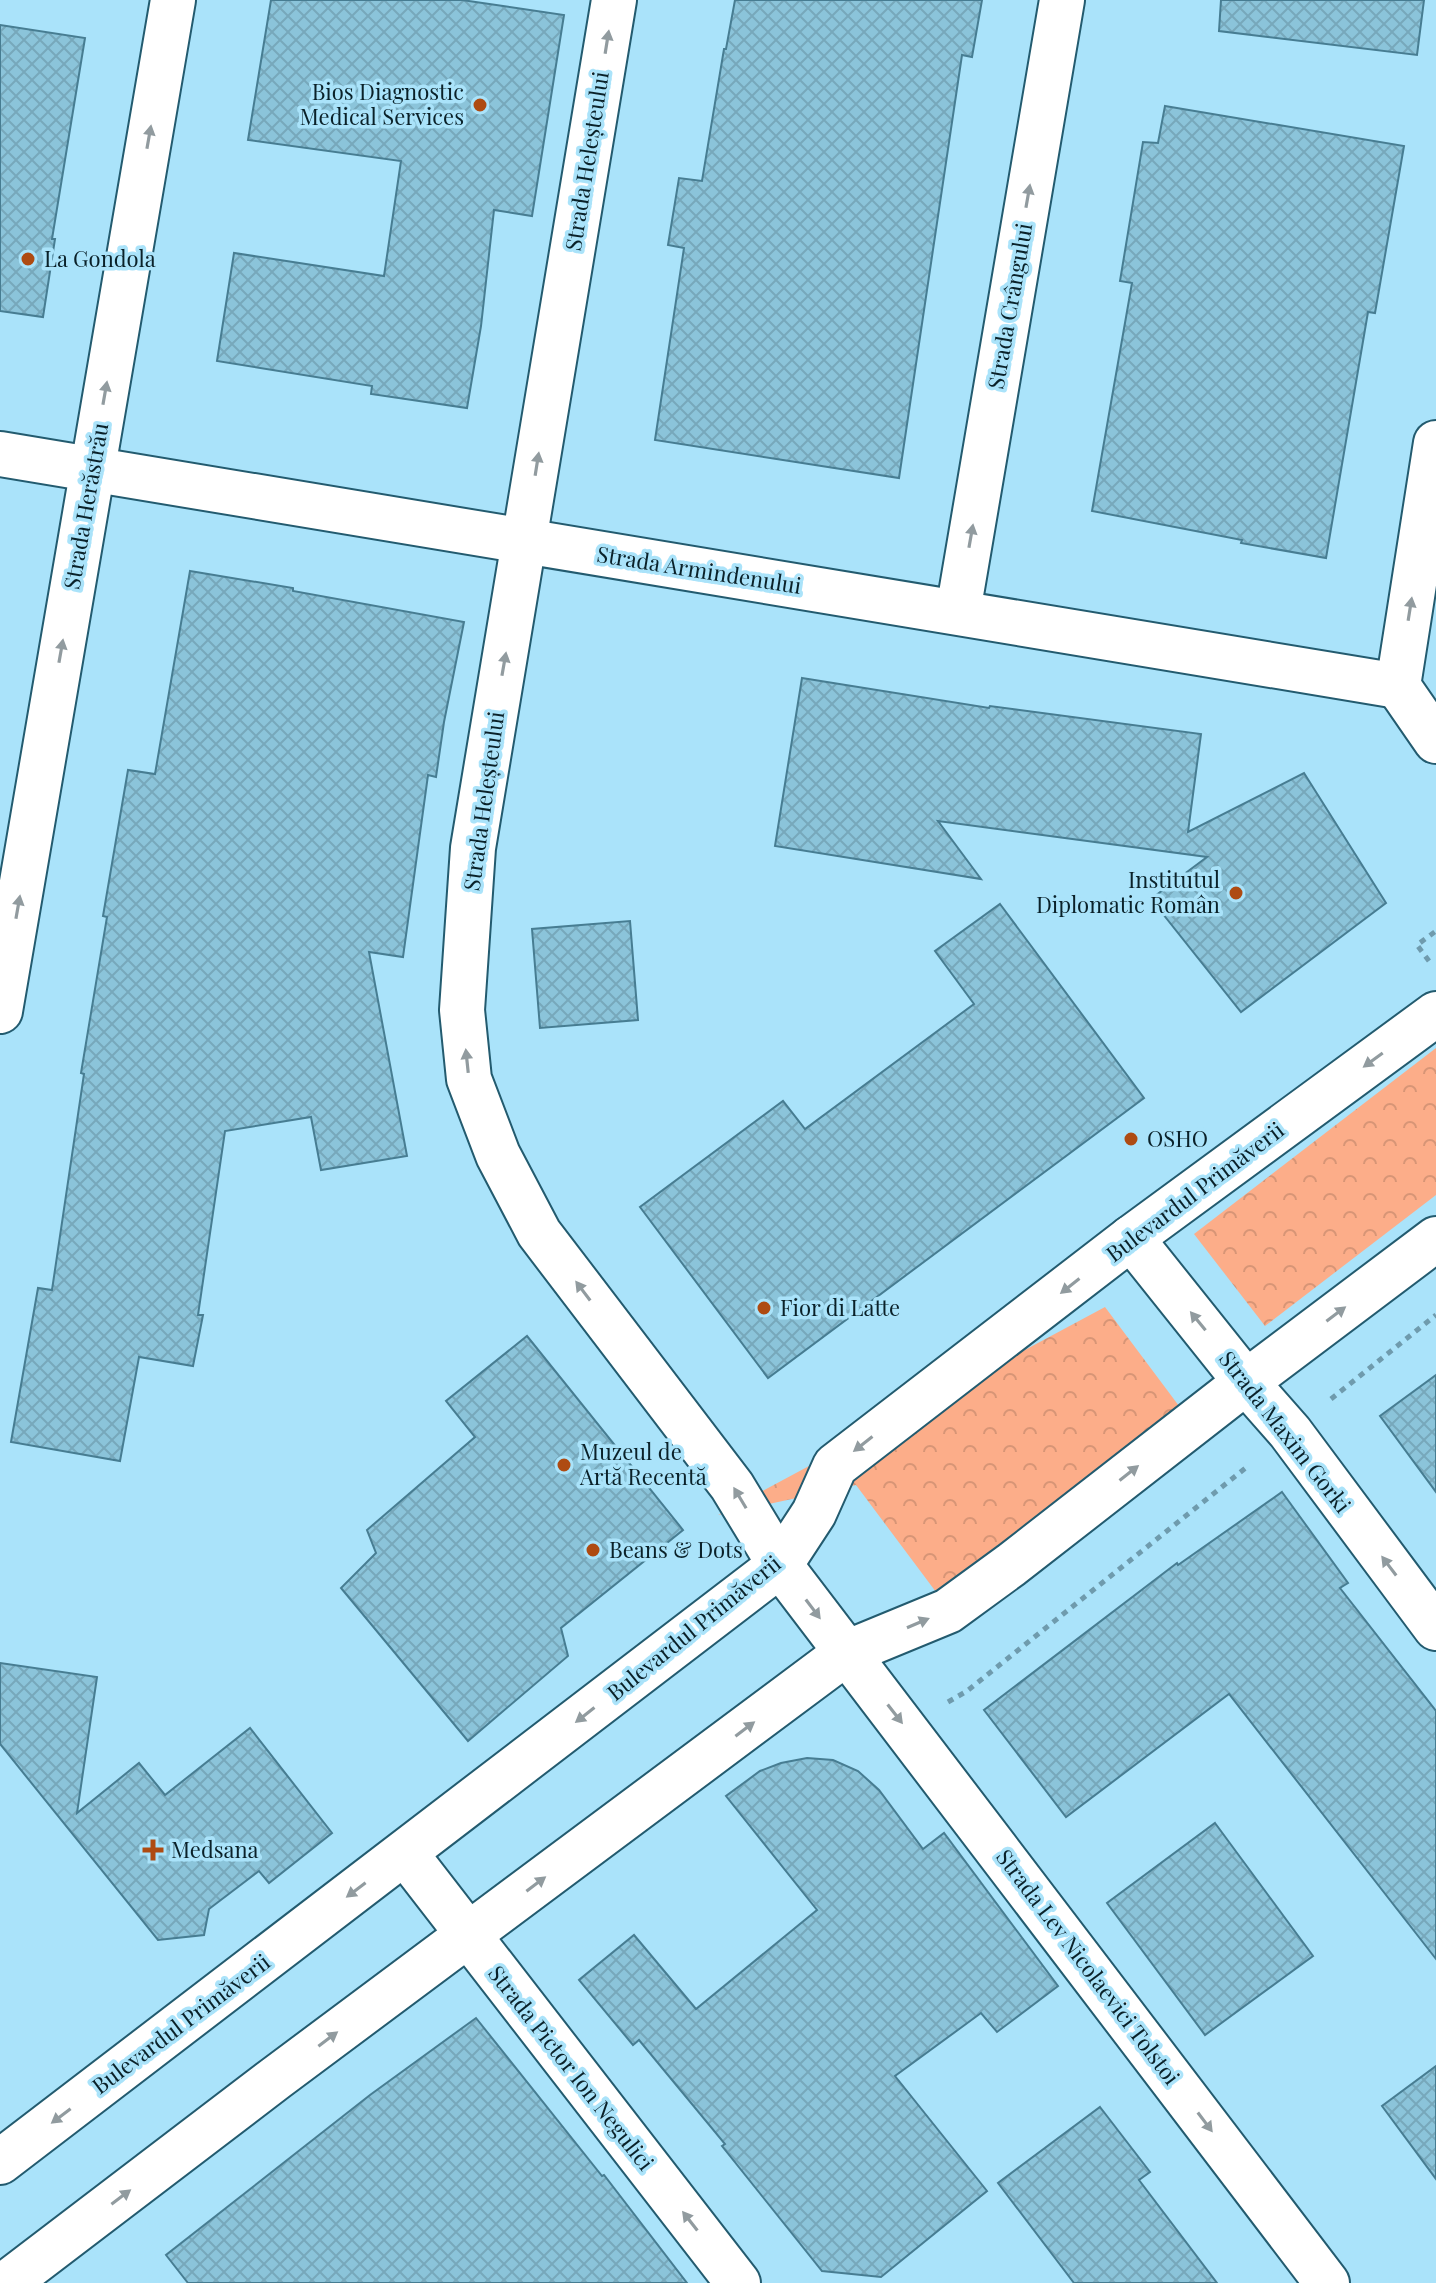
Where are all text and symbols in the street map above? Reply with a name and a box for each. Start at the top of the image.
one-way arrow [601,29,614,54]
street label: Strada Heleșteului [557,69,615,253]
place label: Bios Diagnostic Medical Services [300,76,464,131]
marker: Bios Diagnostic Medical Services [471,96,489,114]
one-way arrow [144,124,156,149]
one-way arrow [1023,184,1035,209]
street label: Strada Crângului [980,220,1038,391]
place label: La Gondola [44,243,156,273]
marker: La Gondola [19,250,37,268]
one-way arrow [100,380,112,405]
street label: Strada Herăstrău [56,420,114,591]
one-way arrow [532,451,544,476]
one-way arrow [965,523,978,548]
street label: Strada Armindenului [595,538,804,600]
one-way arrow [1404,596,1417,621]
one-way arrow [56,638,68,663]
one-way arrow [498,652,511,677]
street label: Strada Heleșteului [456,709,510,893]
place label: Institutul Diplomatic Român [1036,864,1220,919]
marker: Institutul Diplomatic Român [1227,884,1245,902]
one-way arrow [12,894,24,919]
one-way arrow [461,1048,474,1073]
one-way arrow [1362,1052,1384,1068]
street label: Bulevardul Primăverii [1099,1114,1290,1268]
place label: OSHO [1147,1123,1208,1153]
marker: OSHO [1122,1130,1140,1148]
one-way arrow [1059,1277,1080,1293]
one-way arrow [576,1280,592,1301]
place label: Fior di Latte [780,1292,900,1322]
marker: Fior di Latte [755,1299,773,1317]
one-way arrow [1325,1307,1346,1323]
one-way arrow [1190,1311,1206,1331]
street label: Strada Maxim Gorki [1213,1344,1358,1519]
place label: Muzeul de Artă Recentă [579,1436,707,1491]
one-way arrow [853,1436,873,1452]
marker: Muzeul de Artă Recentă [555,1456,573,1474]
one-way arrow [1119,1465,1139,1481]
one-way arrow [733,1487,747,1509]
place label: Beans & Dots [609,1534,743,1564]
marker: Beans & Dots [584,1541,602,1559]
street label: Bulevardul Primăverii [600,1548,787,1707]
one-way arrow [1382,1556,1398,1576]
one-way arrow [805,1599,821,1619]
one-way arrow [907,1617,930,1630]
one-way arrow [886,1704,902,1724]
one-way arrow [575,1706,595,1722]
one-way arrow [734,1721,755,1737]
place label: Medsana [171,1834,259,1864]
marker: Medsana [142,1839,164,1861]
street label: Strada Lev Nicolaevici Tolstoi [990,1842,1187,2090]
one-way arrow [526,1876,546,1892]
one-way arrow [346,1882,366,1898]
street label: Bulevardul Primăverii [85,1946,276,2100]
street label: Strada Pictor Ion Negulici [482,1959,661,2176]
one-way arrow [317,2032,338,2048]
one-way arrow [50,2108,71,2124]
one-way arrow [1196,2112,1212,2132]
one-way arrow [110,2189,131,2205]
one-way arrow [682,2211,699,2231]

